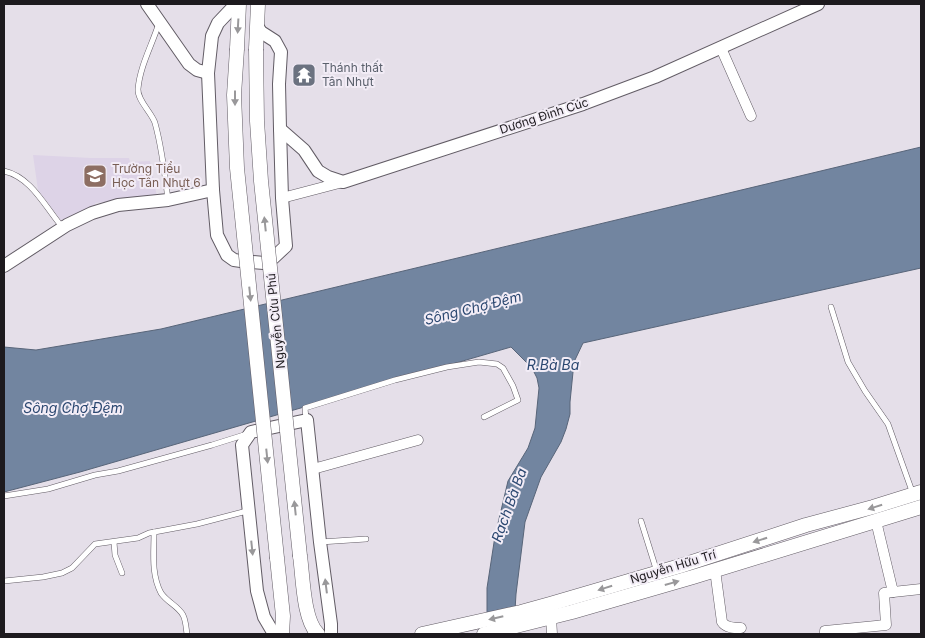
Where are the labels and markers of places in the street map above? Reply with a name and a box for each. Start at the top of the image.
place label: Thánh thất Tân Nhựt [322,60,383,89]
temple icon: Thánh thất Tân Nhựt [291,62,317,88]
place label: Trường Tiểu Học Tân Nhựt 6 [112,161,201,190]
school or university icon: Trường Tiểu Học Tân Nhựt 6 [82,163,108,189]

